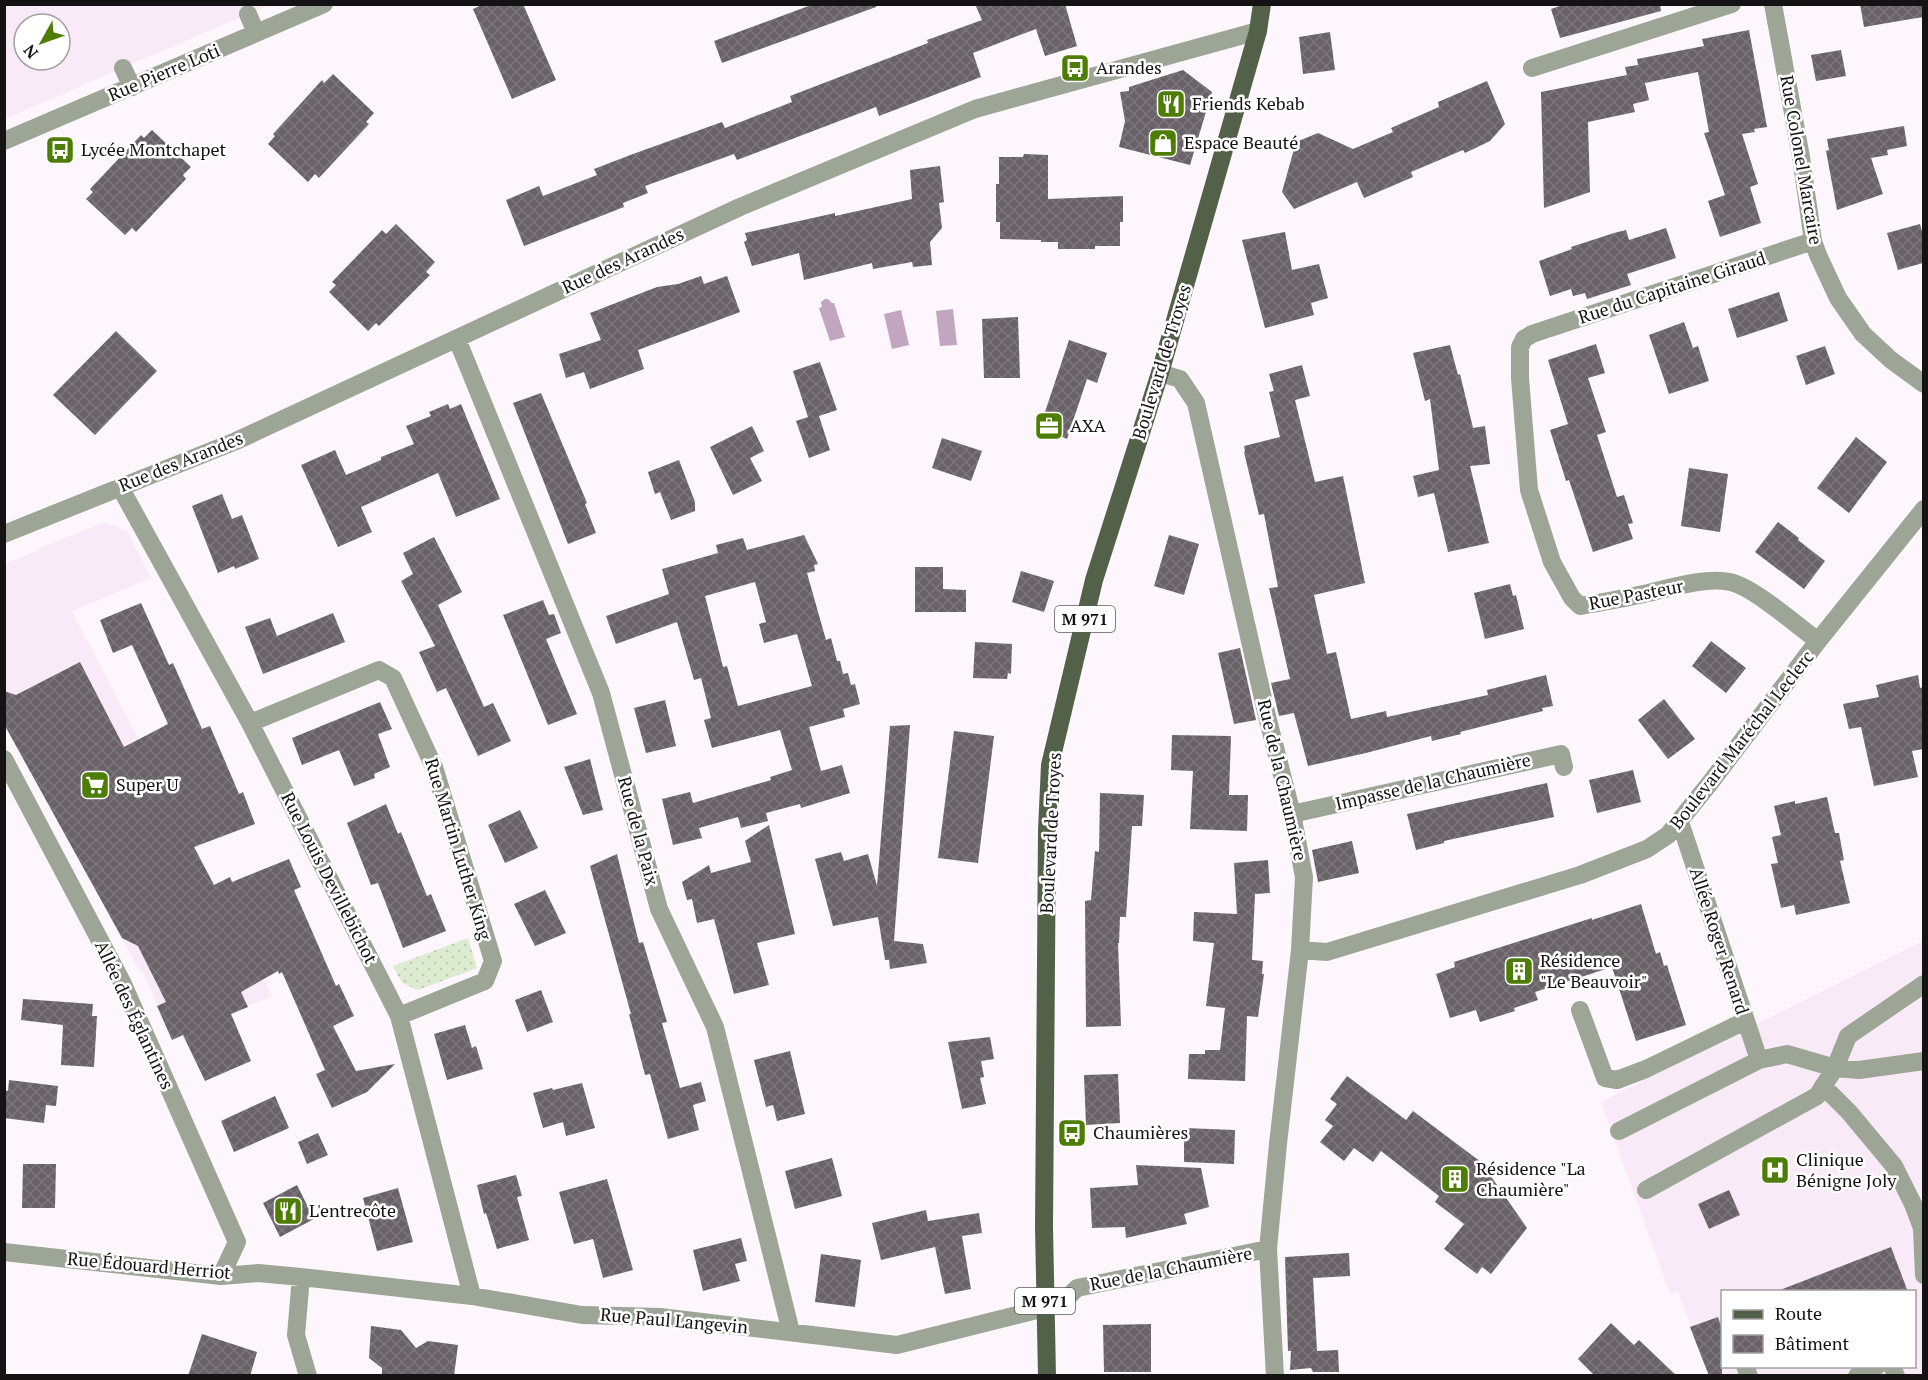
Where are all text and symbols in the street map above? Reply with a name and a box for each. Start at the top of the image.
north arrow [12,12,72,72]
street label: Rue Pierre Loti [104,38,223,106]
text: N [18,40,43,63]
bus stop icon: Arandes [1059,52,1091,84]
place label: Arandes [1096,55,1162,79]
street label: Rue Colonel Marcaire [1775,73,1829,246]
restaurant icon: Friends Kebab [1155,88,1187,120]
place label: Friends Kebab [1192,91,1305,115]
shop icon: Espace Beauté [1147,127,1179,159]
place label: Espace Beauté [1184,130,1298,154]
bus stop icon: Lycée Montchapet [44,134,76,166]
place label: Lycée Montchapet [81,137,227,161]
street label: Rue des Arandes [558,221,687,299]
street label: Rue du Capitaine Giraud [1575,245,1768,329]
street label: Boulevard de Troyes [1126,281,1196,442]
office icon: AXA [1033,410,1065,442]
place label: AXA [1070,413,1107,437]
street label: Rue des Arandes [115,425,246,497]
street label: Rue Pasteur [1587,573,1685,615]
road number: M 971 [1055,606,1115,632]
street label: Boulevard Maréchal Leclerc [1664,645,1819,834]
street label: Rue de la Chaumière [1253,697,1313,863]
street label: Impasse de la Chaumière [1333,747,1533,815]
street label: Boulevard de Troyes [1034,752,1066,914]
street label: Rue Martin Luther King [420,755,498,943]
supermarket icon: Super U [79,769,111,801]
place label: Super U [116,772,179,796]
street label: Rue de la Paix [613,773,665,889]
street label: Rue Louis Devillebichot [276,788,384,968]
street label: Allée Roger Renard [1685,864,1755,1017]
street label: Allée des Églantines [90,936,180,1093]
place label: Résidence "Le Beauvoir" [1540,948,1648,993]
building icon: Résidence "Le Beauvoir" [1503,955,1535,987]
bus stop icon: Chaumières [1056,1117,1088,1149]
place label: Chaumières [1093,1120,1188,1144]
place label: Clinique Bénigne Joly [1796,1147,1897,1192]
hospital icon: Clinique Bénigne Joly [1759,1154,1791,1186]
place label: Résidence "La Chaumière" [1476,1156,1586,1201]
building icon: Résidence "La Chaumière" [1439,1163,1471,1195]
restaurant icon: L'entrecôte [272,1195,304,1227]
place label: L'entrecôte [309,1198,396,1222]
street label: Rue de la Chaumière [1087,1240,1254,1296]
street label: Rue Édouard Herriot [66,1246,232,1284]
road number: M 971 [1015,1288,1075,1314]
legend [1721,1290,1916,1368]
text: Route [1775,1301,1822,1325]
street label: Rue Paul Langevin [599,1302,749,1338]
text: Bâtiment [1775,1331,1850,1355]

